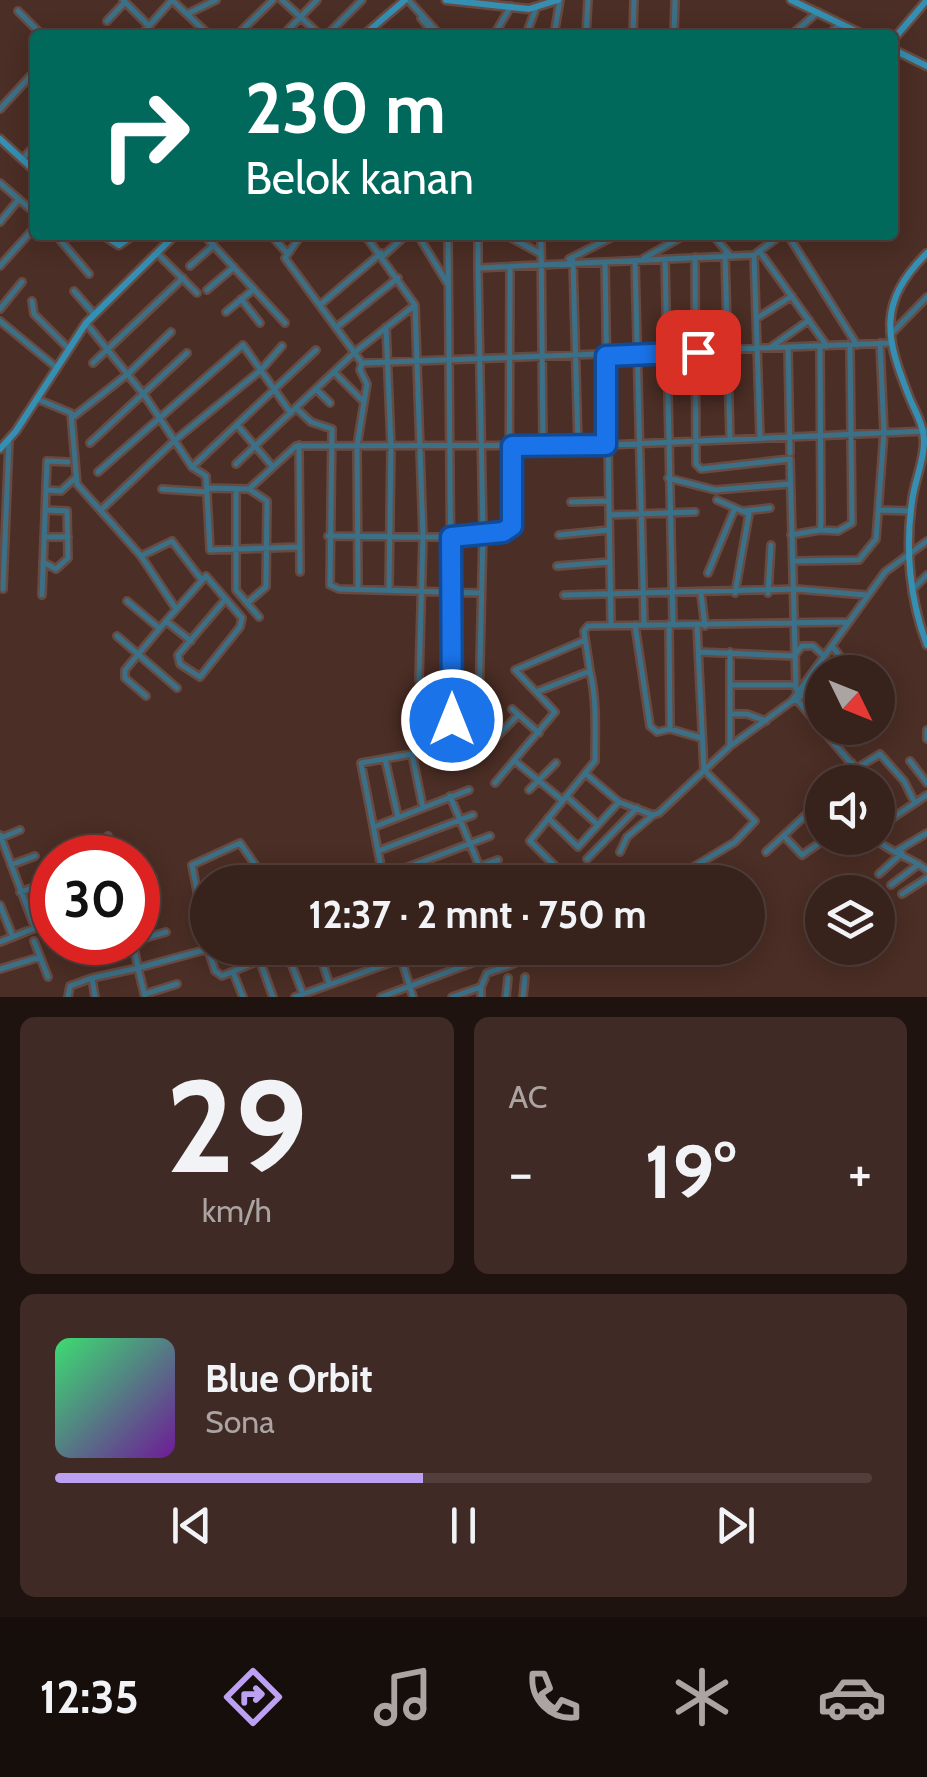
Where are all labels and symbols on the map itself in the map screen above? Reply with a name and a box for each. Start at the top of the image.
pin [656,310,741,395]
north arrow [805,655,895,745]
position arrow [400,668,504,772]
speed limit sign: 30 [30,835,160,965]

